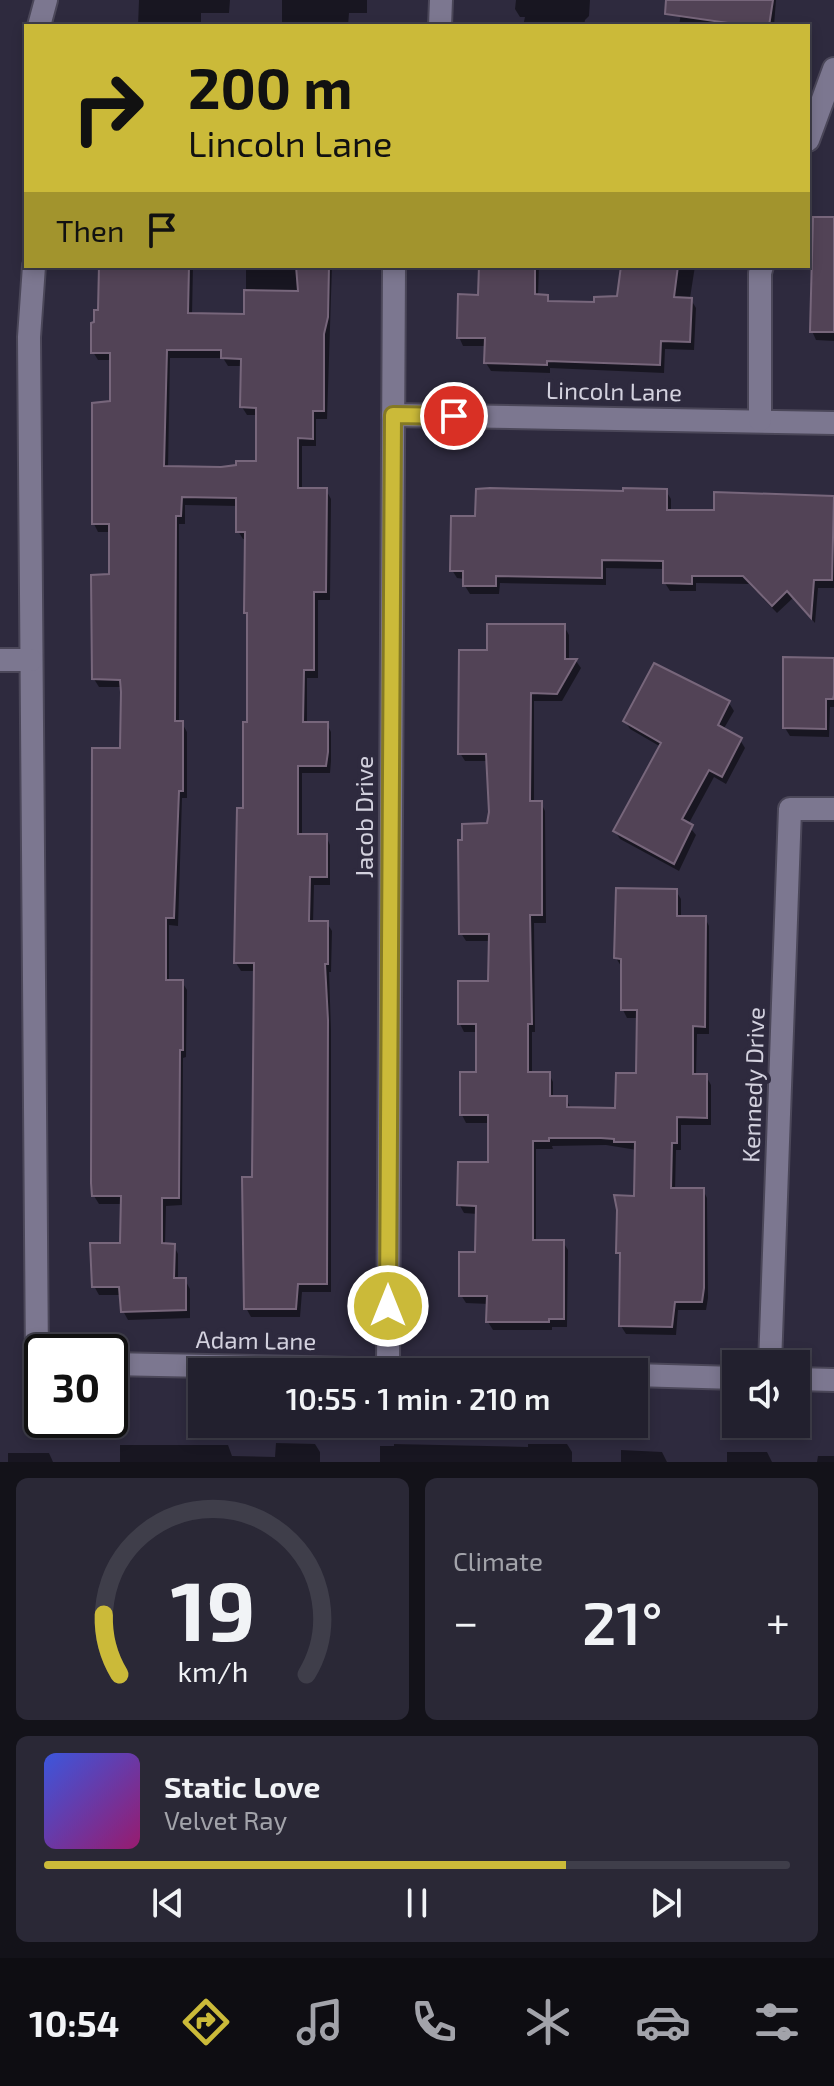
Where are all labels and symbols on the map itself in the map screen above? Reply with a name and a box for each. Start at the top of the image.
street label: Lincoln Lane [546,375,682,406]
pin [420,382,488,450]
street label: Jacob Drive [349,756,378,878]
street label: Kennedy Drive [735,1007,770,1163]
position arrow [346,1264,430,1348]
street label: Adam Lane [195,1324,317,1355]
speed limit sign: 30 [24,1334,128,1438]

